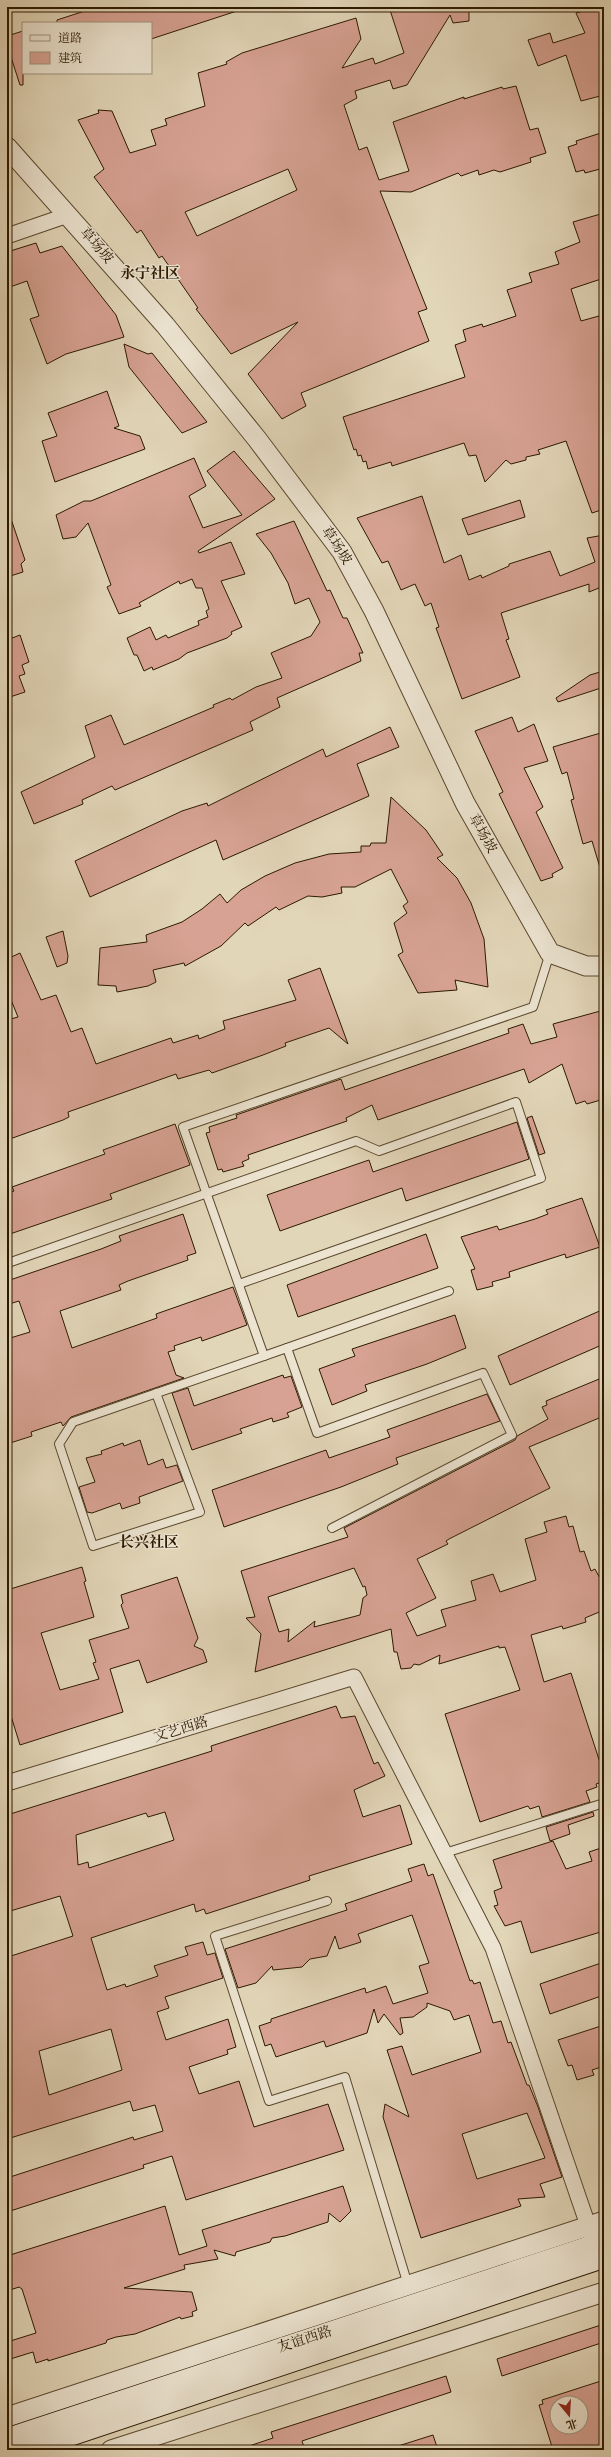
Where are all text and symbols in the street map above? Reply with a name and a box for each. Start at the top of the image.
legend [22,22,152,74]
text: 道路 [58,31,82,47]
text: 建筑 [58,51,82,67]
street label: 草场坡 [75,224,117,268]
district label: 永宁社区 [120,264,180,285]
street label: 草场坡 [316,523,356,569]
street label: 草场坡 [463,811,501,857]
district label: 长兴社区 [119,1533,179,1554]
street label: 文艺西路 [151,1713,211,1747]
street label: 友谊西路 [275,2322,335,2358]
north arrow [549,2395,589,2435]
text: 北 [564,2414,579,2432]

